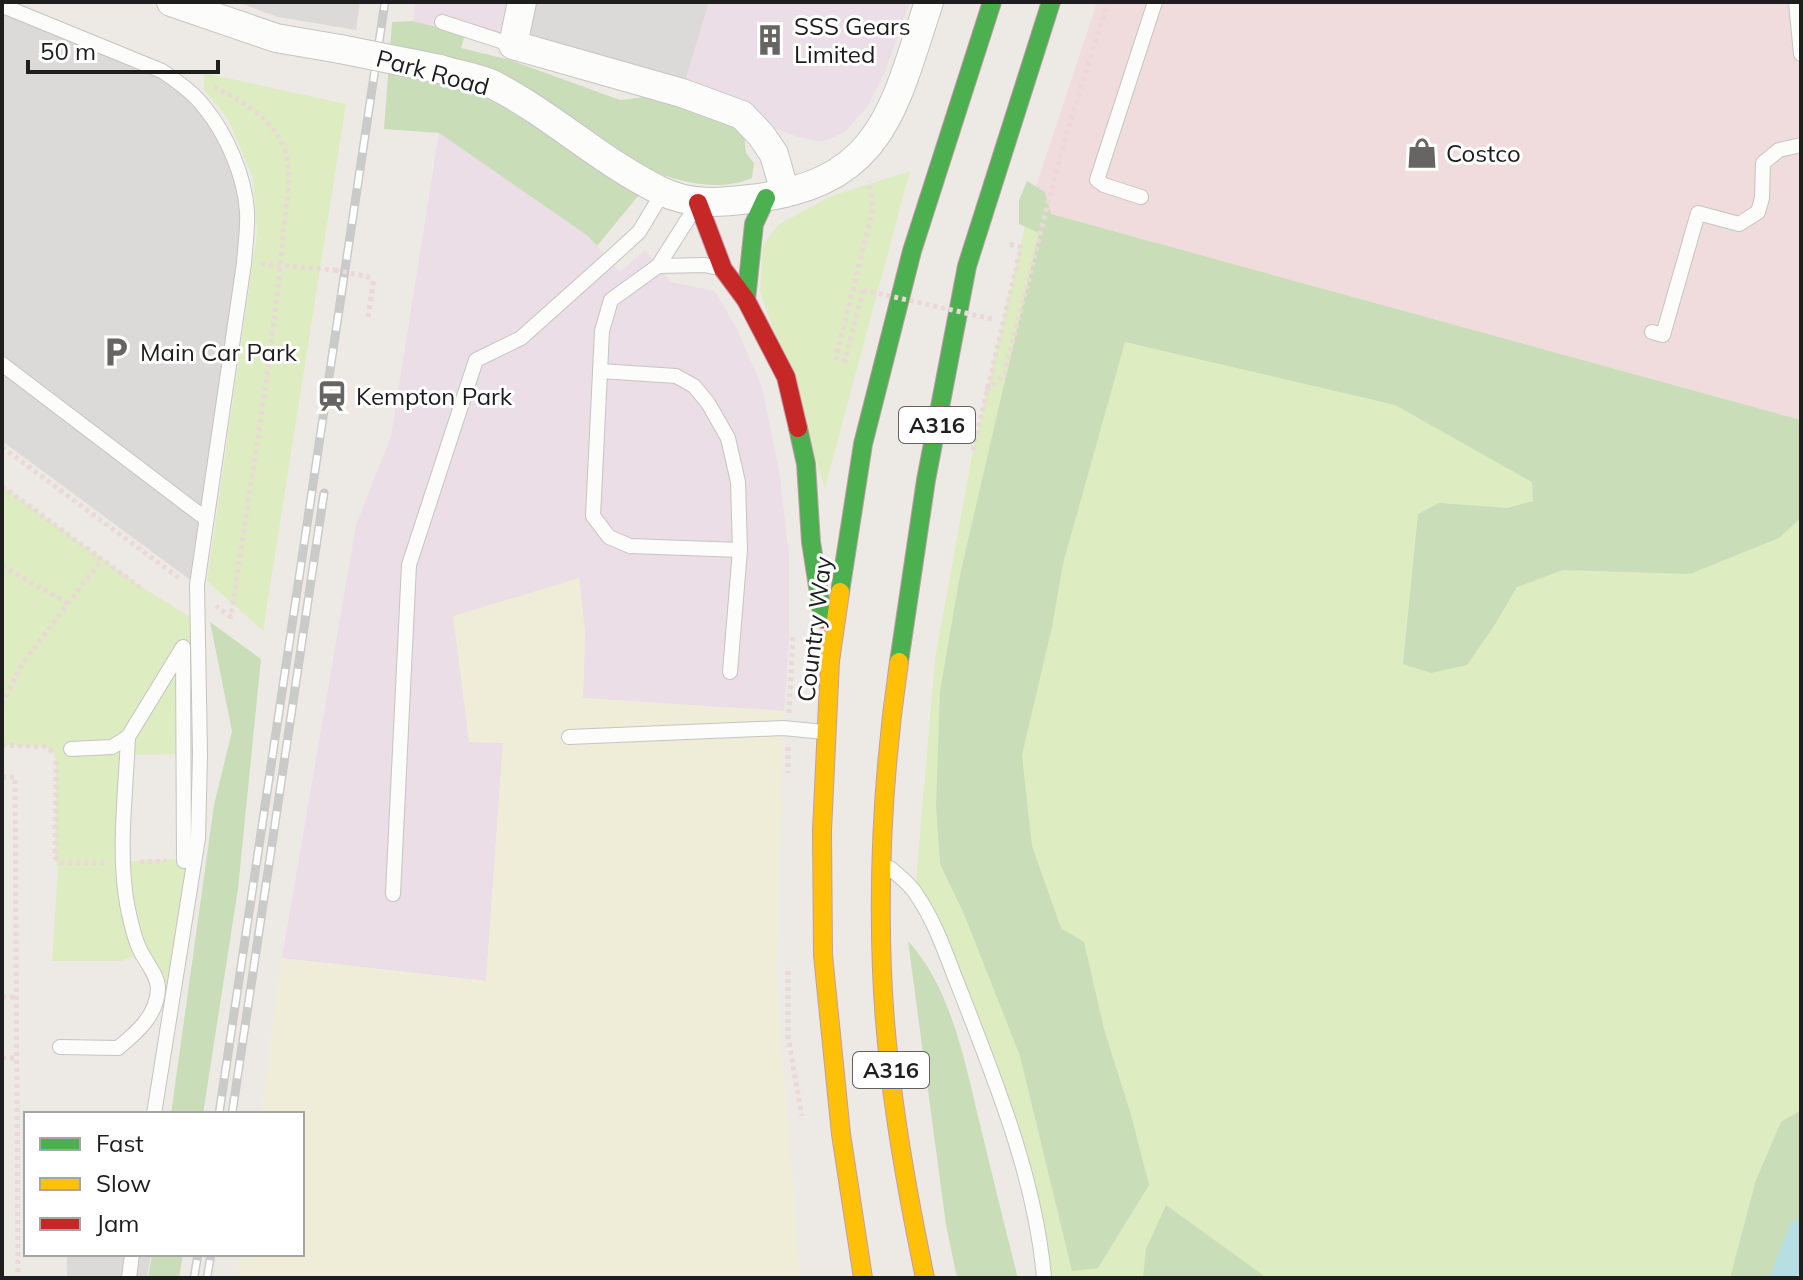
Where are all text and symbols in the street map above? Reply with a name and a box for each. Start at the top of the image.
place label: SSS Gears Limited [794,11,911,69]
building icon: SSS Gears Limited [753,23,787,57]
scale bar [28,24,218,74]
text: 50 m [40,36,96,66]
street label: Park Road [373,43,493,101]
shop icon: Costco [1405,136,1439,170]
place label: Costco [1446,138,1521,168]
parking icon: Main Car Park [99,335,133,369]
place label: Main Car Park [140,337,298,367]
station icon: Kempton Park [315,379,349,413]
place label: Kempton Park [356,381,513,411]
road number: A316 [899,407,975,443]
street label: Country Way [790,554,838,703]
road number: A316 [853,1052,929,1088]
legend [24,1112,304,1256]
text: Fast [96,1128,144,1158]
text: Slow [96,1168,151,1198]
text: Jam [96,1208,139,1238]

